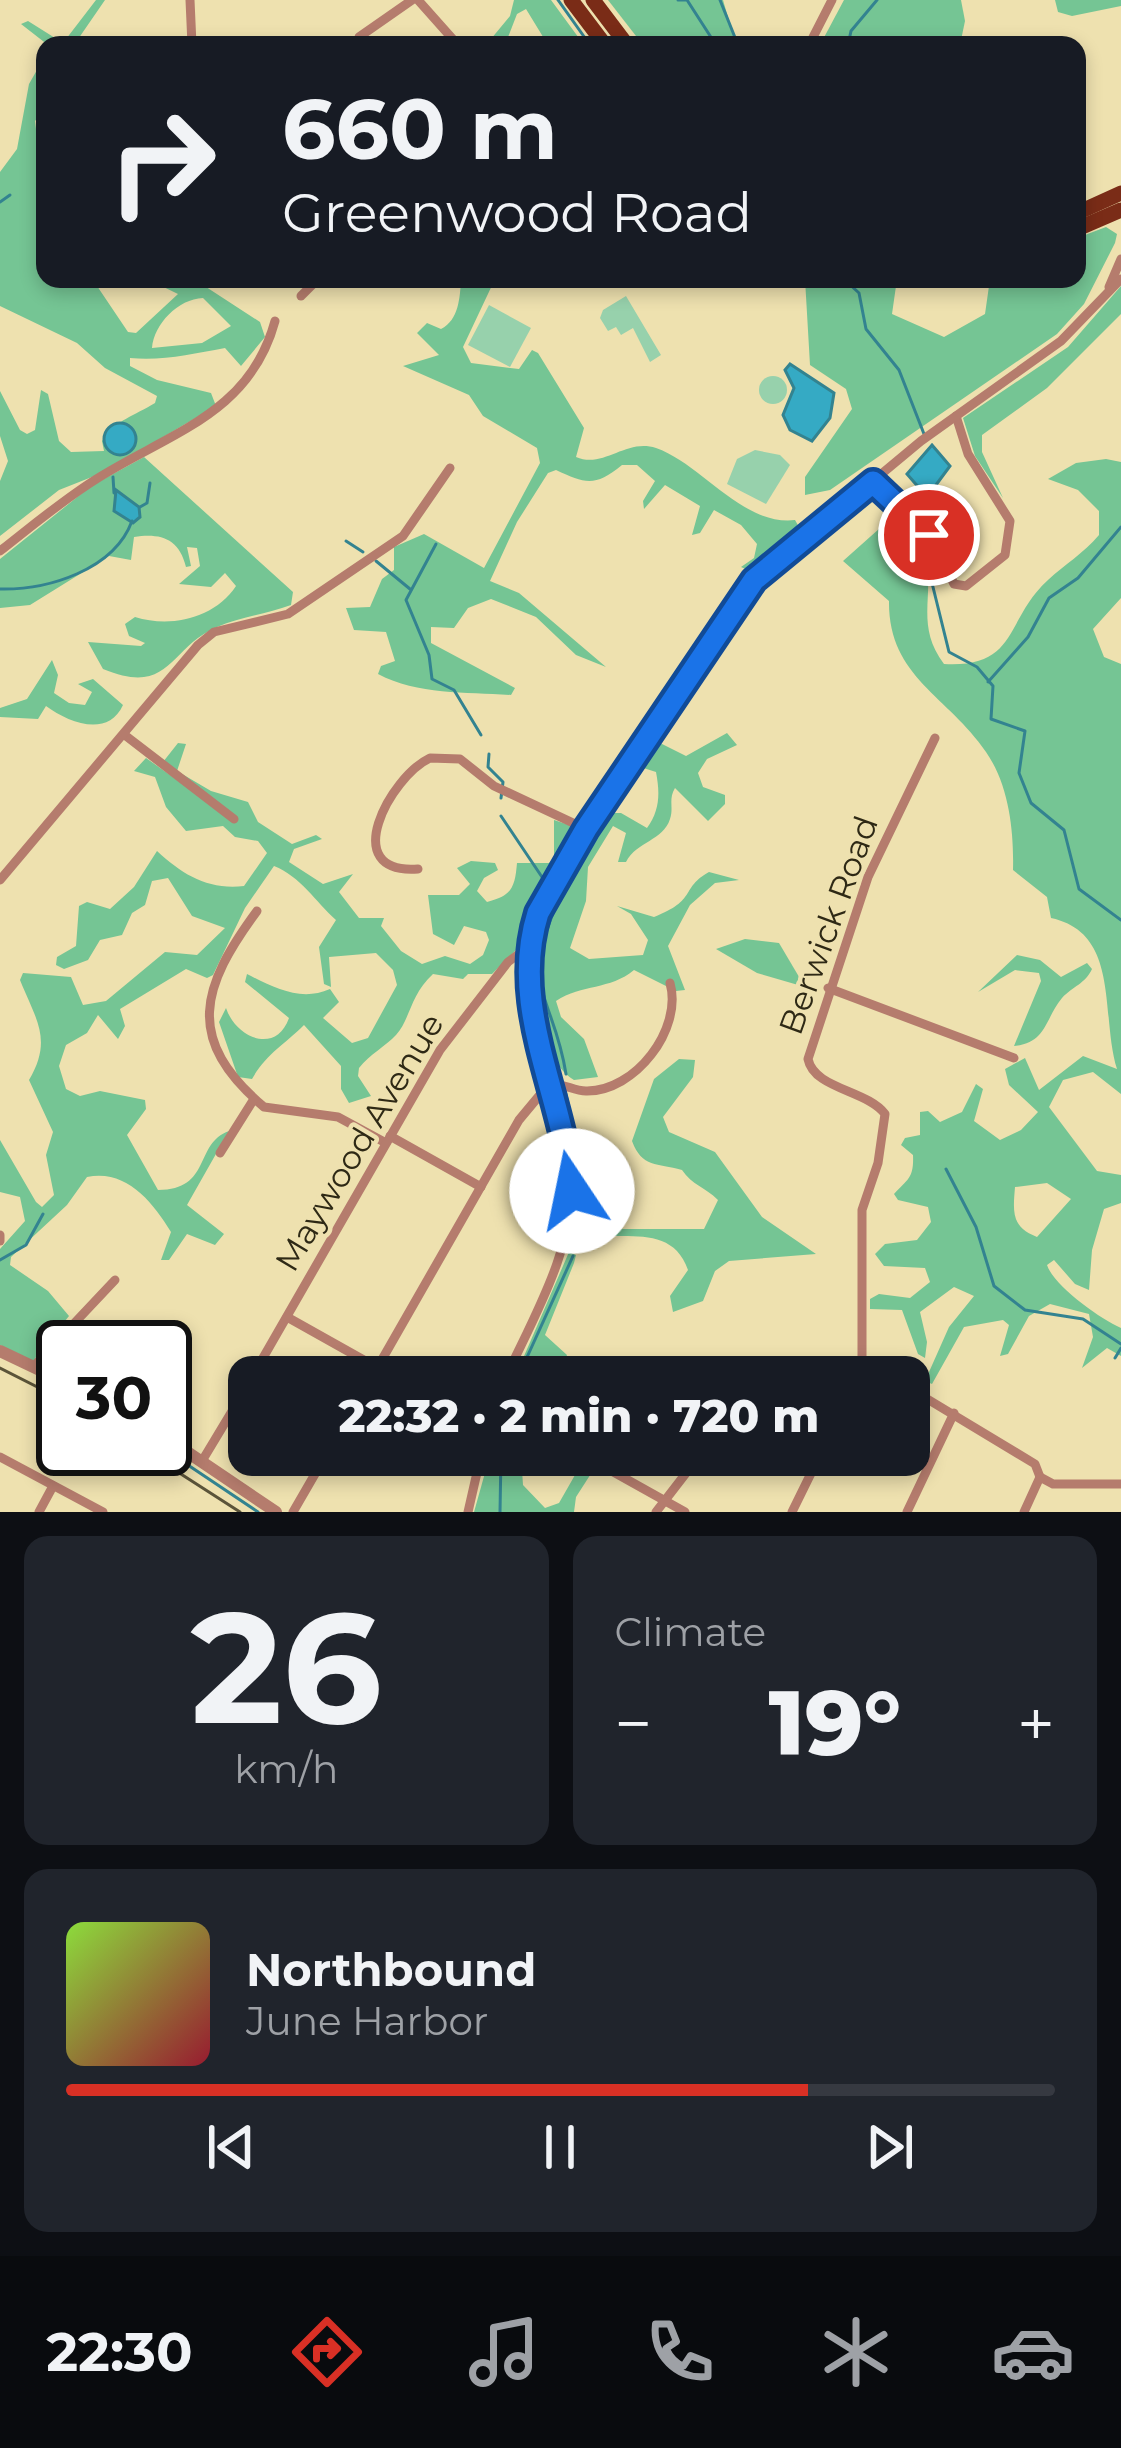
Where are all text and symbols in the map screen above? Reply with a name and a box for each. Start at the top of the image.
text: 660 m [282,78,558,180]
icon: right [84,84,240,240]
text: Greenwood Road [282,180,752,246]
pin [878,484,980,586]
icon: arrive [896,502,962,568]
street label: Berwick Road [770,810,886,1040]
street label: Maywood Avenue [266,1006,452,1278]
position arrow [509,1128,635,1254]
speed limit sign: 30 [36,1320,192,1476]
text: 22:32 · 2 min · 720 m [339,1388,819,1443]
text: 26 [191,1572,382,1762]
text: Climate [615,1608,766,1656]
text: 19° [769,1668,901,1778]
text: − [615,1683,652,1764]
text: + [1017,1683,1055,1764]
text: km/h [234,1745,338,1793]
text: Northbound [246,1942,536,1997]
text: June Harbor [246,1997,488,2045]
icon: previous [198,2114,264,2180]
icon: pause [527,2114,593,2180]
icon: next [857,2114,923,2180]
icon: directions [285,2310,369,2394]
icon: music [462,2310,546,2394]
icon: phone [638,2310,722,2394]
icon: climate [814,2310,898,2394]
icon: car [991,2310,1075,2394]
text: 22:30 [46,2319,193,2385]

